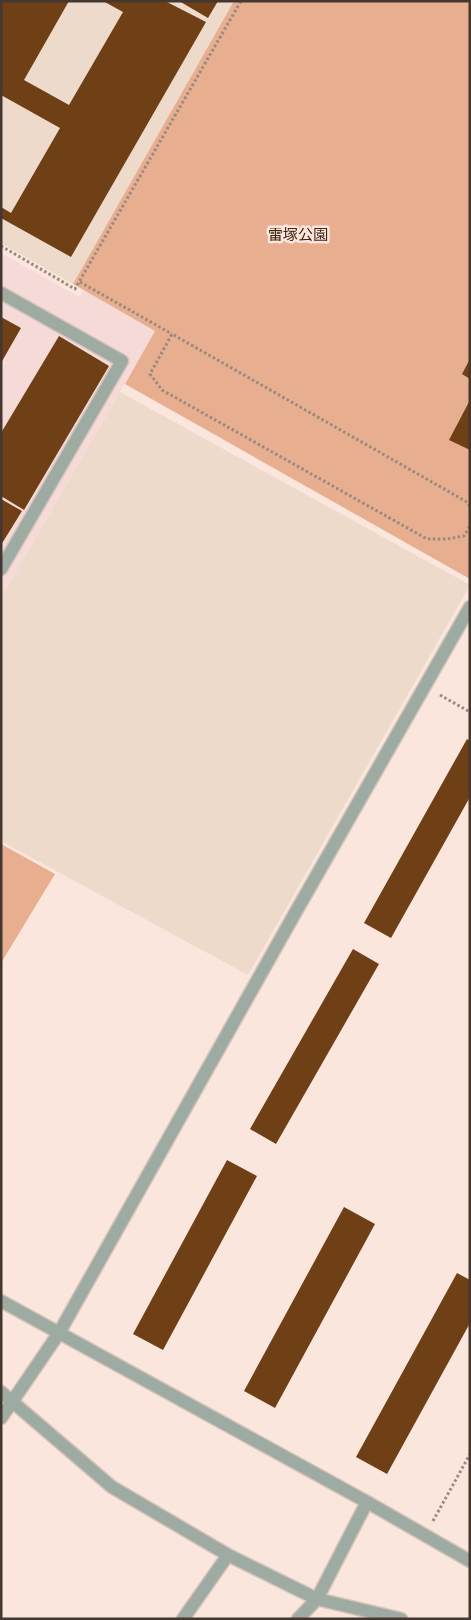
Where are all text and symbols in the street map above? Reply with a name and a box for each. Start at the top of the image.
park label: 雷塚公園 [268,226,328,244]

